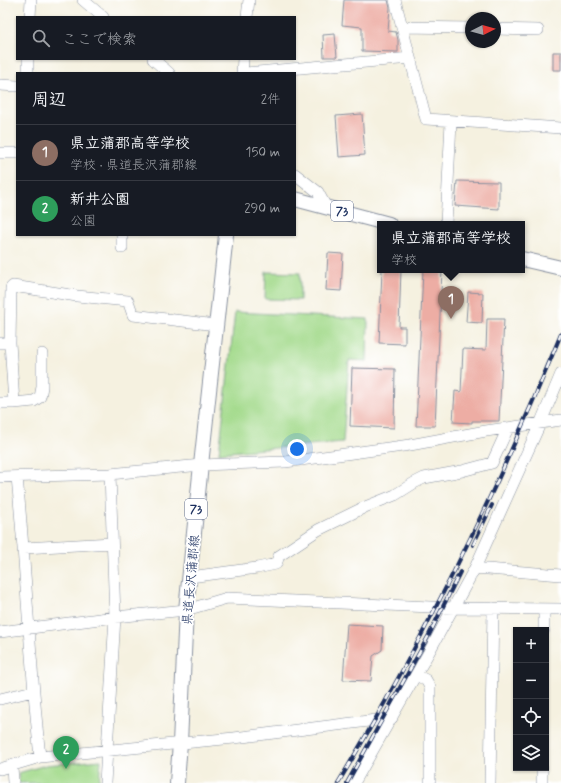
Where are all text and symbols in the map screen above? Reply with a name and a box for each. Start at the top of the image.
north arrow [465,12,501,48]
search box [16,16,296,60]
icon: search [30,27,52,49]
text: ここで検索 [62,30,137,50]
text: 周辺 [32,89,66,111]
text: 2件 [261,91,280,108]
text: 県立蒲郡高等学校 [70,134,190,154]
text: 1 [42,144,48,161]
text: 150 m [246,144,280,161]
text: 学校 · 県道長沢蒲郡線 [70,157,197,174]
text: 新井公園 [70,190,130,210]
text: 2 [42,200,48,217]
text: 290 m [244,200,280,217]
road number: 73 [331,201,353,221]
text: 公園 [70,213,96,230]
popup [377,221,525,273]
text: 県立蒲郡高等学校 [391,229,511,249]
text: 学校 [391,252,417,269]
pin: 1 [438,286,464,319]
your location [287,439,307,459]
road number: 73 [185,499,207,519]
street label: 県道長沢蒲郡線 [179,533,204,626]
map controls [513,627,549,771]
button: + [513,627,549,663]
button: − [513,663,549,699]
button: locate [513,699,549,735]
button: layers [513,735,549,771]
pin: 2 [53,736,79,769]

